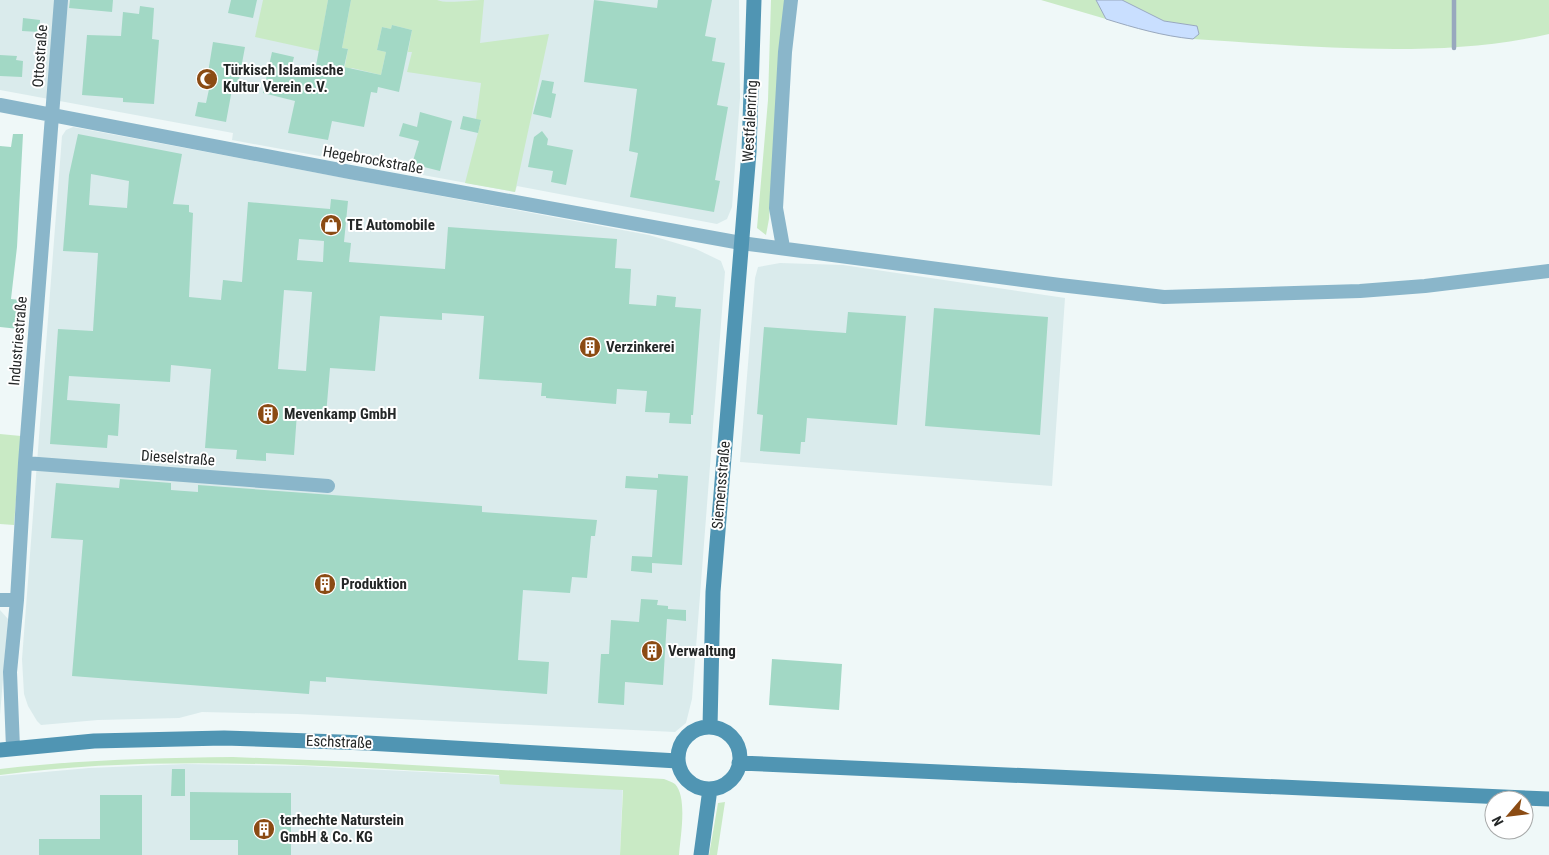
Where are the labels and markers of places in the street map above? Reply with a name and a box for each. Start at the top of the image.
place label: Türkisch Islamische Kultur Verein e.V. [223,61,343,96]
mosque icon: Türkisch Islamische Kultur Verein e.V. [195,67,219,91]
shop icon: TE Automobile [319,213,343,237]
place label: TE Automobile [347,216,435,234]
building icon: Verzinkerei [578,335,602,359]
place label: Verzinkerei [606,338,674,356]
building icon: Mevenkamp GmbH [256,402,280,426]
place label: Mevenkamp GmbH [284,405,396,423]
building icon: Produktion [313,572,337,596]
place label: Produktion [341,575,407,593]
building icon: Verwaltung [640,639,664,663]
place label: Verwaltung [668,642,736,660]
place label: terhechte Naturstein GmbH & Co. KG [280,811,404,846]
building icon: terhechte Naturstein GmbH & Co. KG [252,817,276,841]

